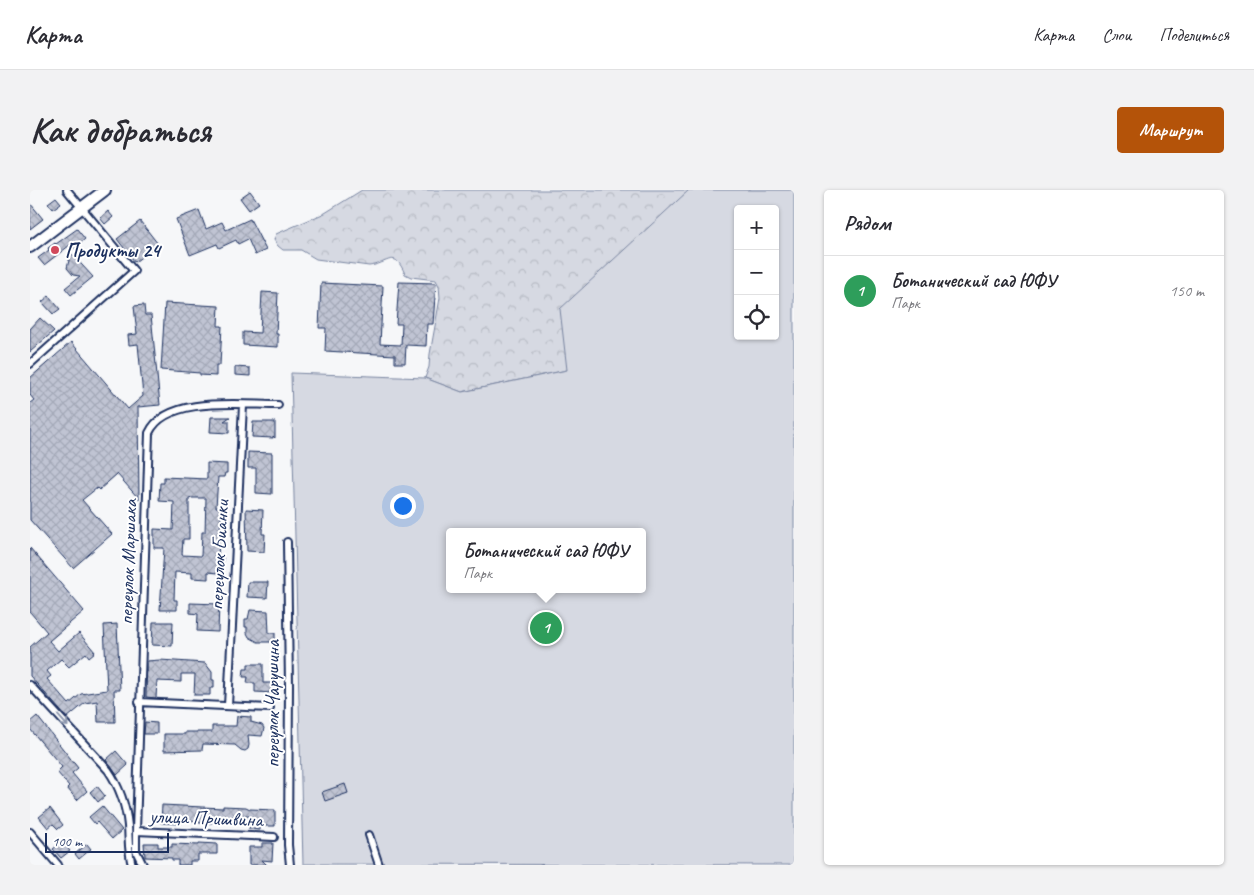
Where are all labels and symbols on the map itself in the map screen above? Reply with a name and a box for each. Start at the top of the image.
place label: Продукты 24 [65,238,163,264]
marker: Продукты 24 [49,244,61,256]
your location [390,493,416,519]
street label: переулок Маршака [113,498,143,625]
street label: переулок Бианки [204,498,234,611]
pin: 1 [530,609,562,647]
street label: переулок Чарушина [260,638,285,768]
one-way arrow [57,714,69,727]
street label: улица Пришвина [148,803,265,833]
scale bar [45,830,169,853]

